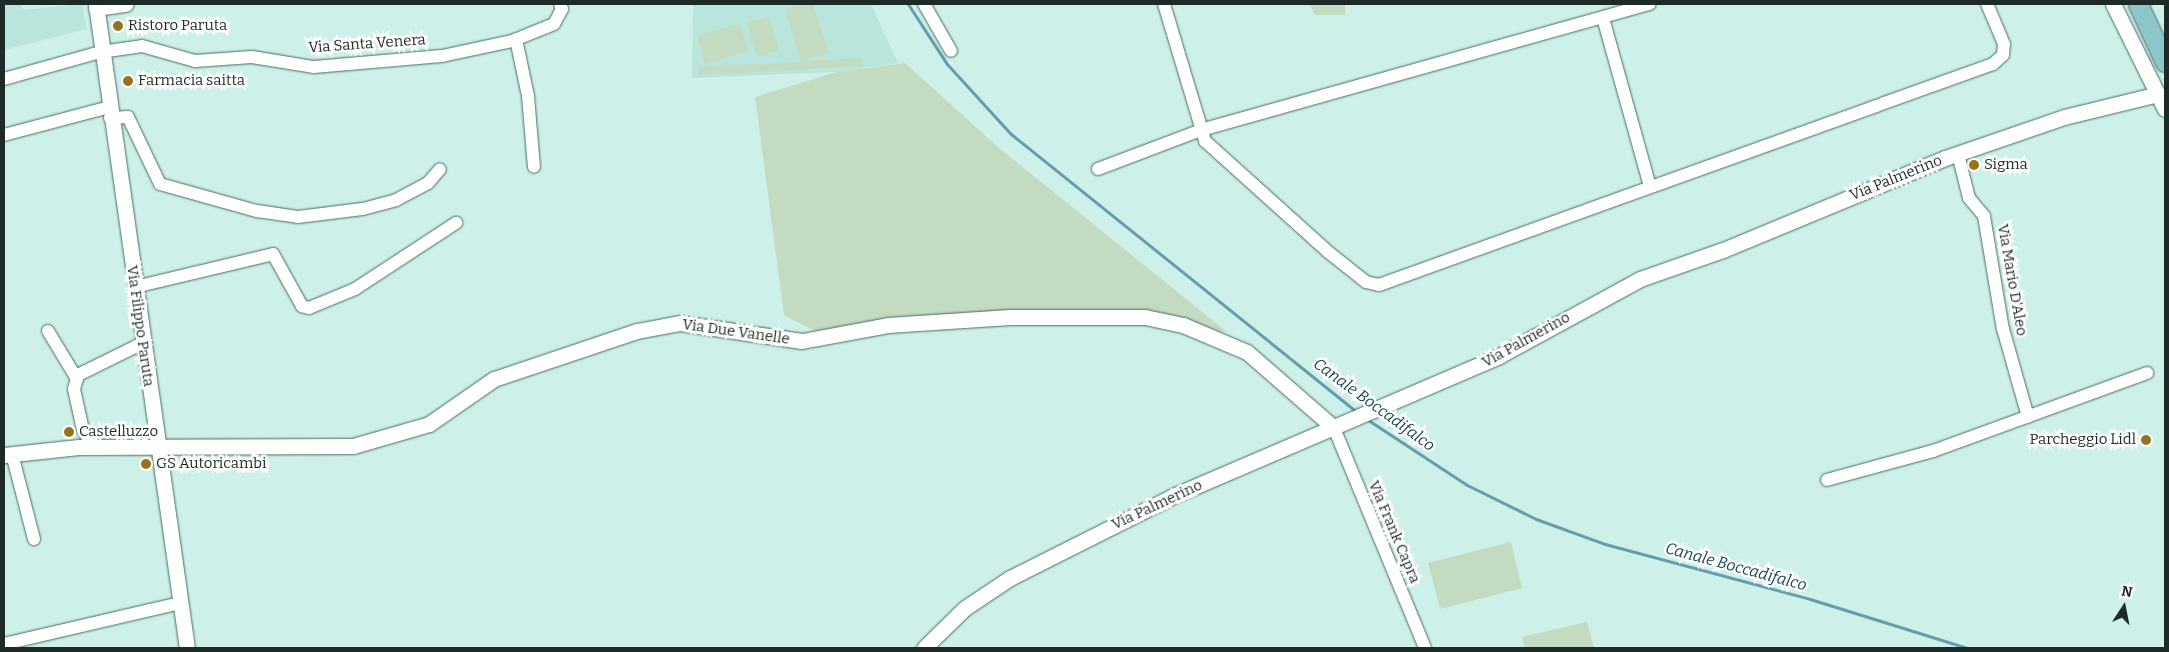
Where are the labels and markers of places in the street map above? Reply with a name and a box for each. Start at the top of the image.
place label: Ristoro Paruta [128,17,227,35]
marker: Ristoro Paruta [112,20,124,32]
place label: Farmacia saitta [138,72,245,90]
marker: Farmacia saitta [122,75,134,87]
place label: Sigma [1984,156,2028,174]
marker: Sigma [1968,159,1980,171]
place label: Castelluzzo [79,423,158,441]
marker: Castelluzzo [63,426,75,438]
place label: Parcheggio Lidl [2030,431,2136,449]
marker: Parcheggio Lidl [2140,434,2152,446]
place label: GS Autoricambi [156,455,266,473]
marker: GS Autoricambi [140,458,152,470]

